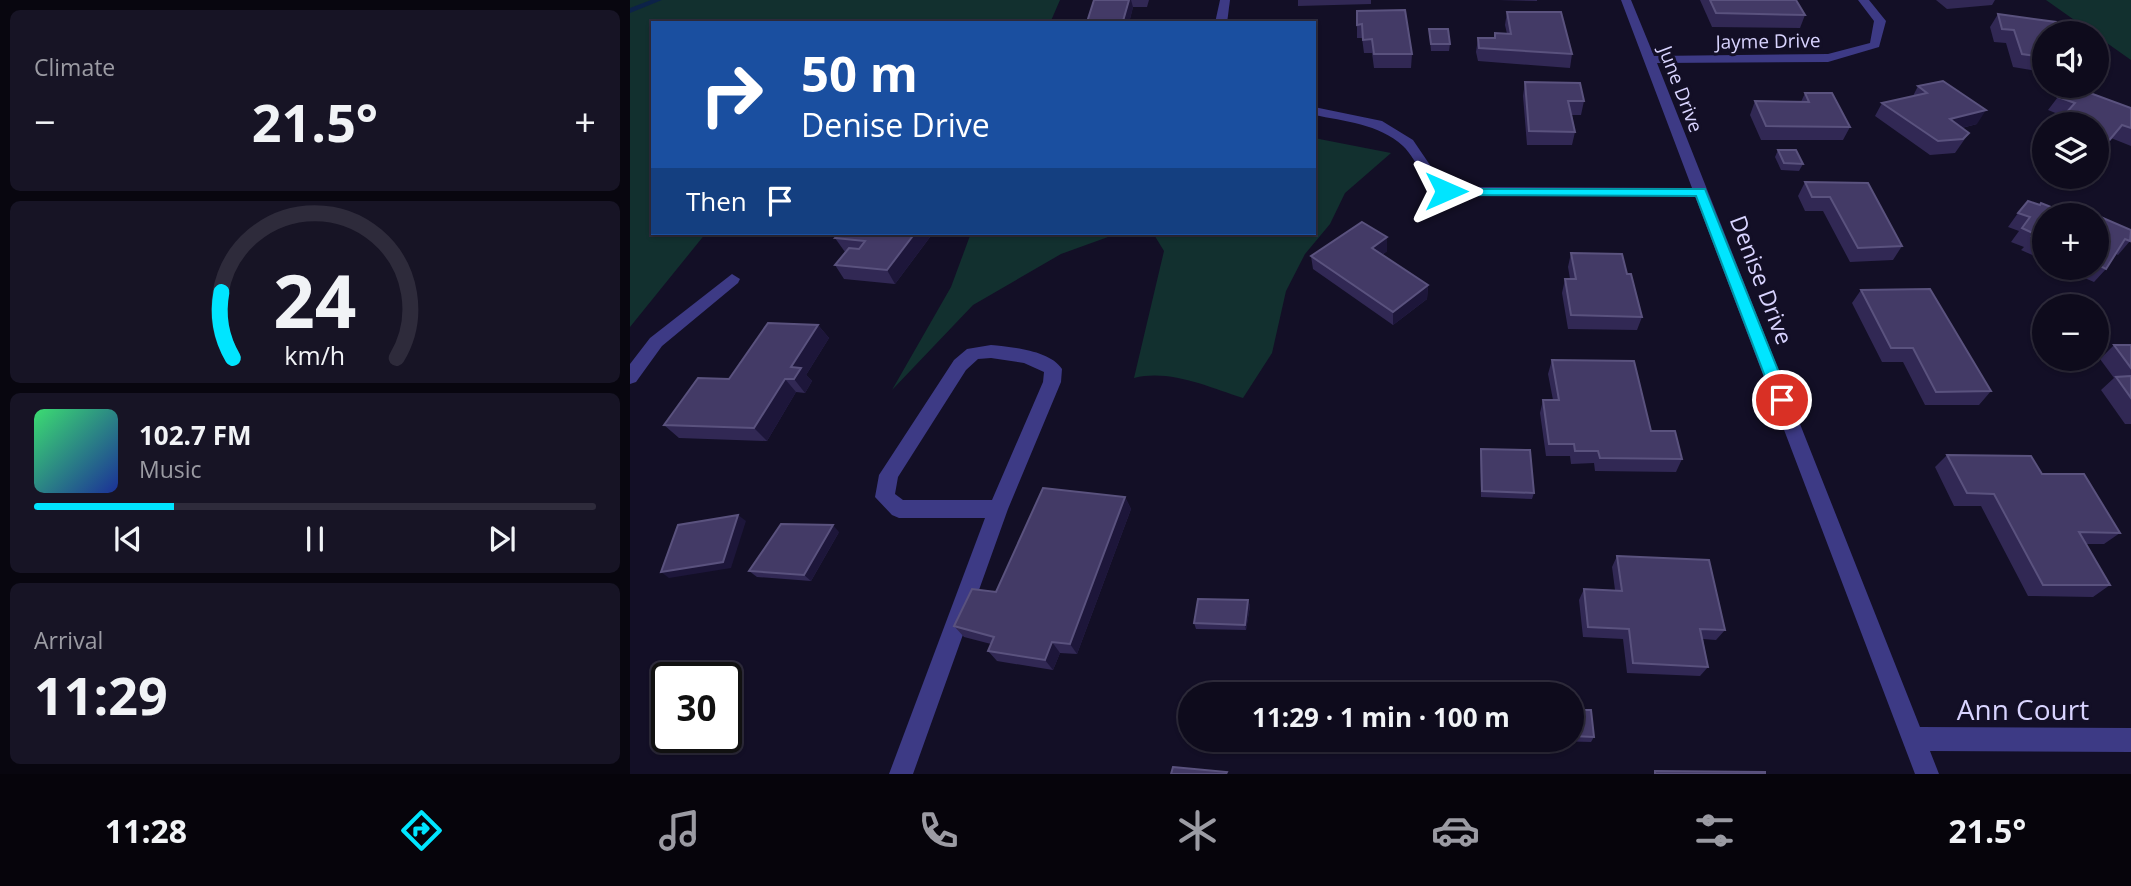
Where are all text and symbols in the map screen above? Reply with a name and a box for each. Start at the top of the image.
map controls [2032,21,2109,371]
button: sound [2032,21,2109,98]
street label: Jayme Drive [1713,27,1821,55]
text: 50 m [801,40,918,106]
street label: June Drive [1652,40,1709,136]
icon: right [686,49,777,140]
text: Climate [34,51,115,83]
text: 21.5° [252,86,378,157]
text: − [34,95,56,147]
text: + [574,95,596,147]
text: Denise Drive [801,103,990,146]
button: layers [2032,112,2109,189]
position arrow [1409,154,1483,228]
icon: arrive [761,182,799,220]
text: Then [686,183,747,219]
button: + [2032,203,2109,280]
street label: Denise Drive [1723,211,1801,349]
text: 24 [273,250,357,349]
button: − [2032,294,2109,371]
text: km/h [285,337,345,371]
pin [1752,370,1812,430]
icon: arrive [1763,381,1801,419]
text: 102.7 FM [139,417,251,453]
text: Music [139,453,202,485]
icon: previous [109,520,147,558]
icon: pause [296,520,334,558]
icon: next [483,520,521,558]
text: Arrival [34,624,103,656]
text: 11:29 [34,659,168,730]
speed limit sign: 30 [651,662,742,753]
street label: Ann Court [1957,690,2089,728]
text: 11:29 · 1 min · 100 m [1252,699,1510,735]
icon: directions [397,806,446,855]
icon: music [655,806,704,855]
icon: phone [914,806,963,855]
icon: climate [1173,806,1222,855]
icon: car [1431,806,1480,855]
icon: filters [1690,806,1739,855]
text: 11:28 [105,809,187,852]
text: 21.5° [1948,809,2026,852]

